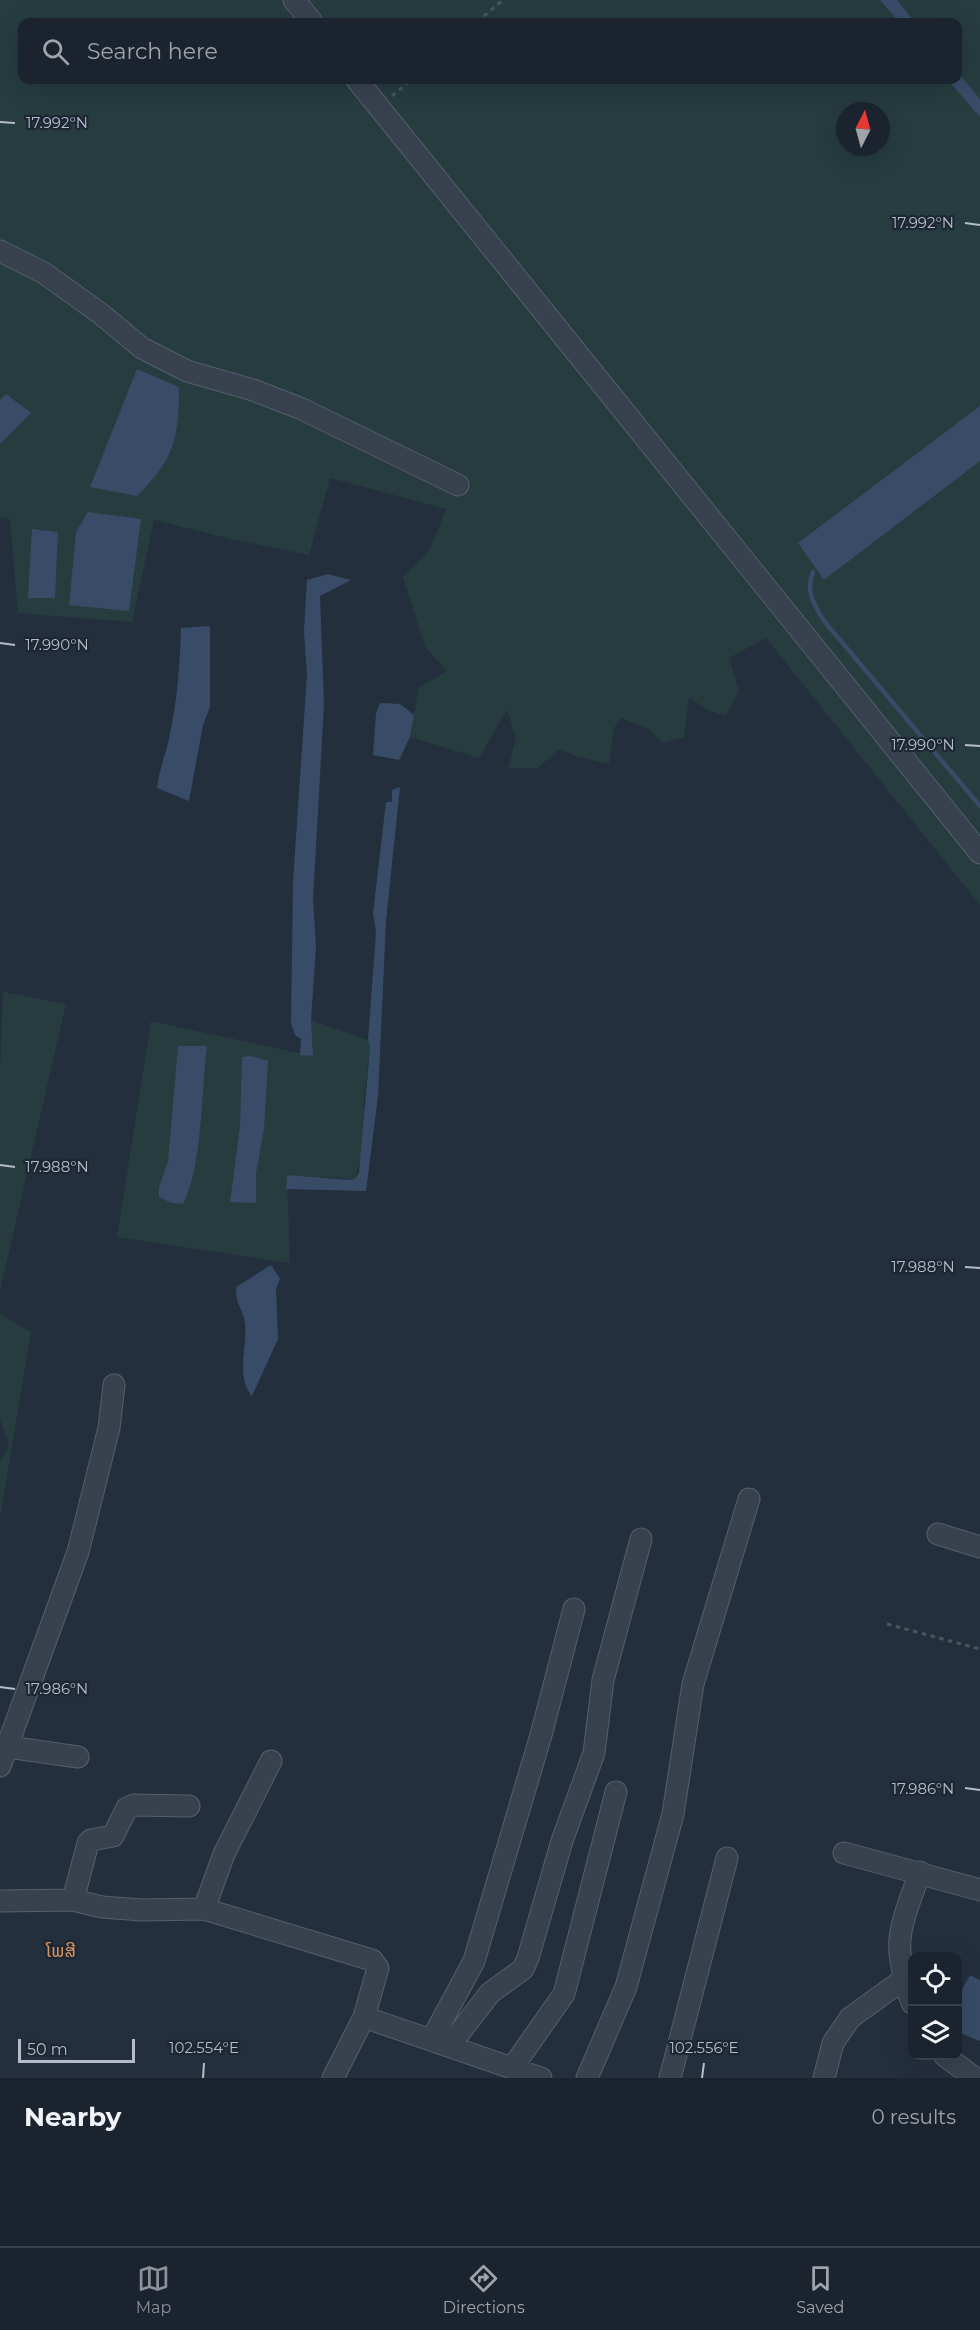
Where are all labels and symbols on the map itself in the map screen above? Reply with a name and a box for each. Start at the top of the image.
north arrow [836,102,890,156]
text: 17.992°N [26,113,88,132]
text: 17.992°N [892,213,954,232]
text: 17.990°N [25,635,89,654]
text: 17.990°N [891,735,955,754]
text: 17.988°N [25,1157,89,1176]
text: 17.988°N [891,1257,955,1276]
text: 17.986°N [26,1679,88,1698]
text: 17.986°N [892,1779,954,1798]
district label: ໂພສີ [45,1940,76,1962]
scale bar [18,2036,135,2064]
text: 102.554°E [169,2038,239,2057]
text: 102.556°E [669,2038,739,2057]

